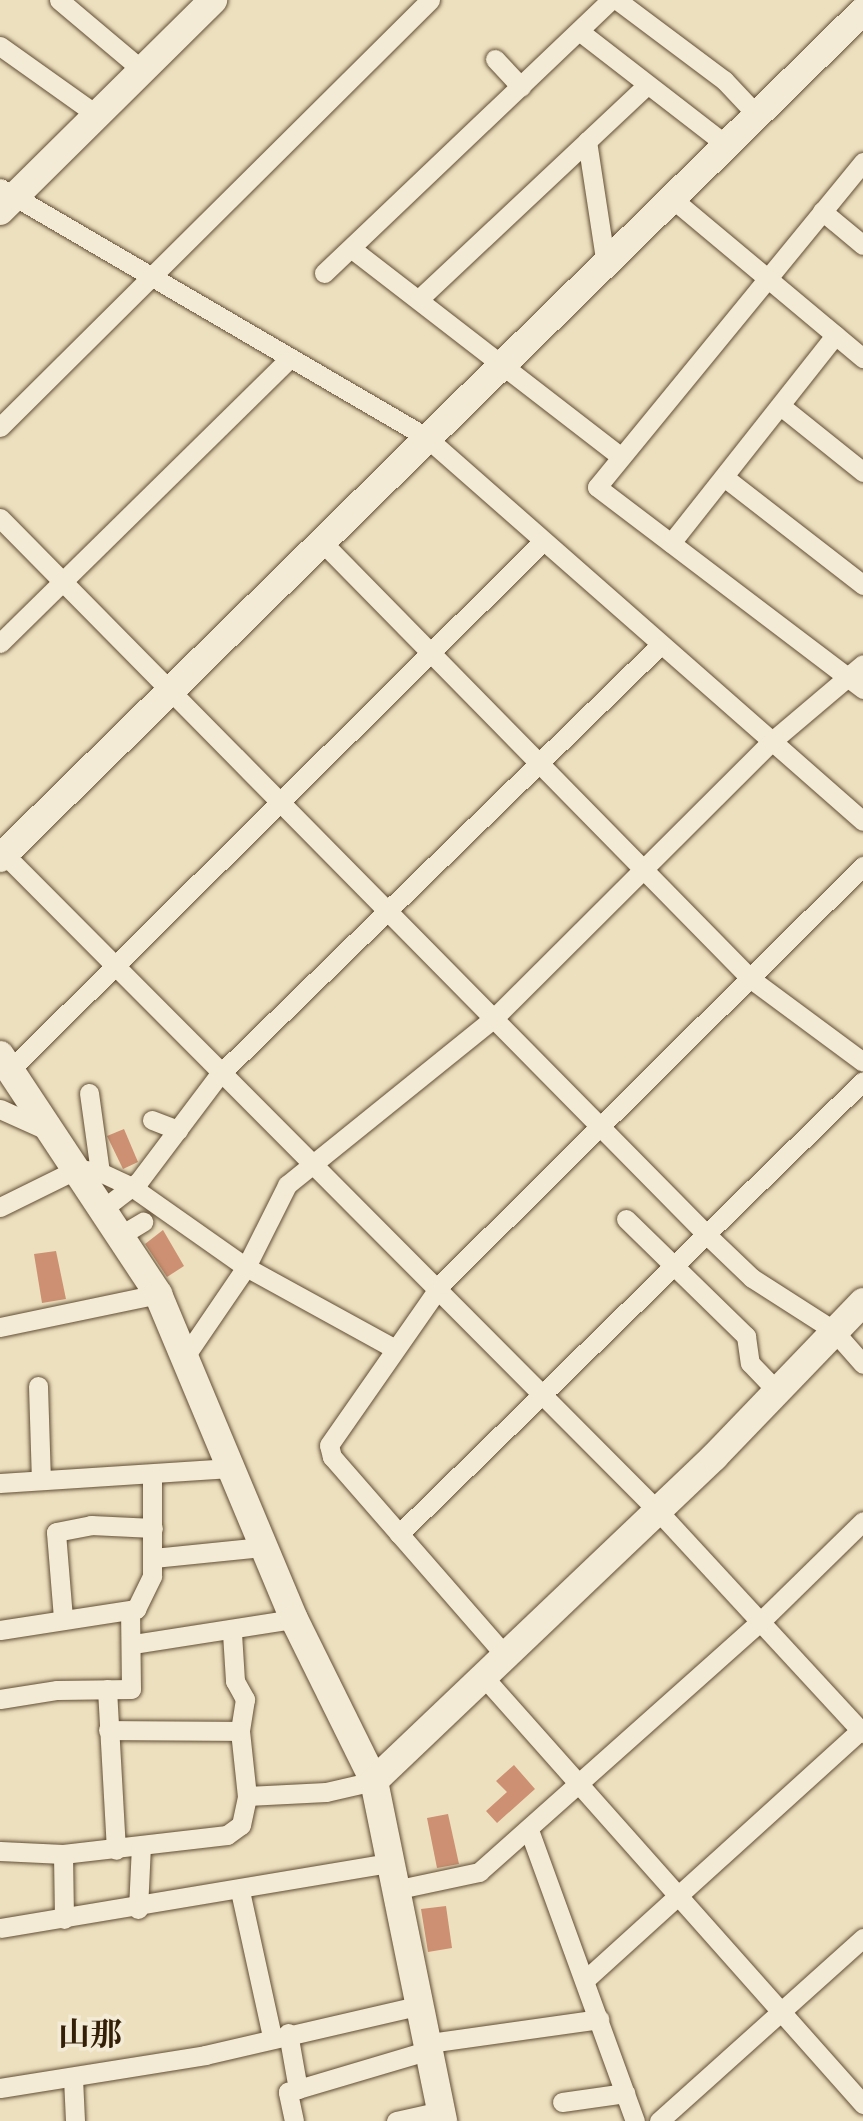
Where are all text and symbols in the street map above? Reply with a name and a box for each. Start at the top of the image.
district label: 山那 [58,2016,122,2054]

